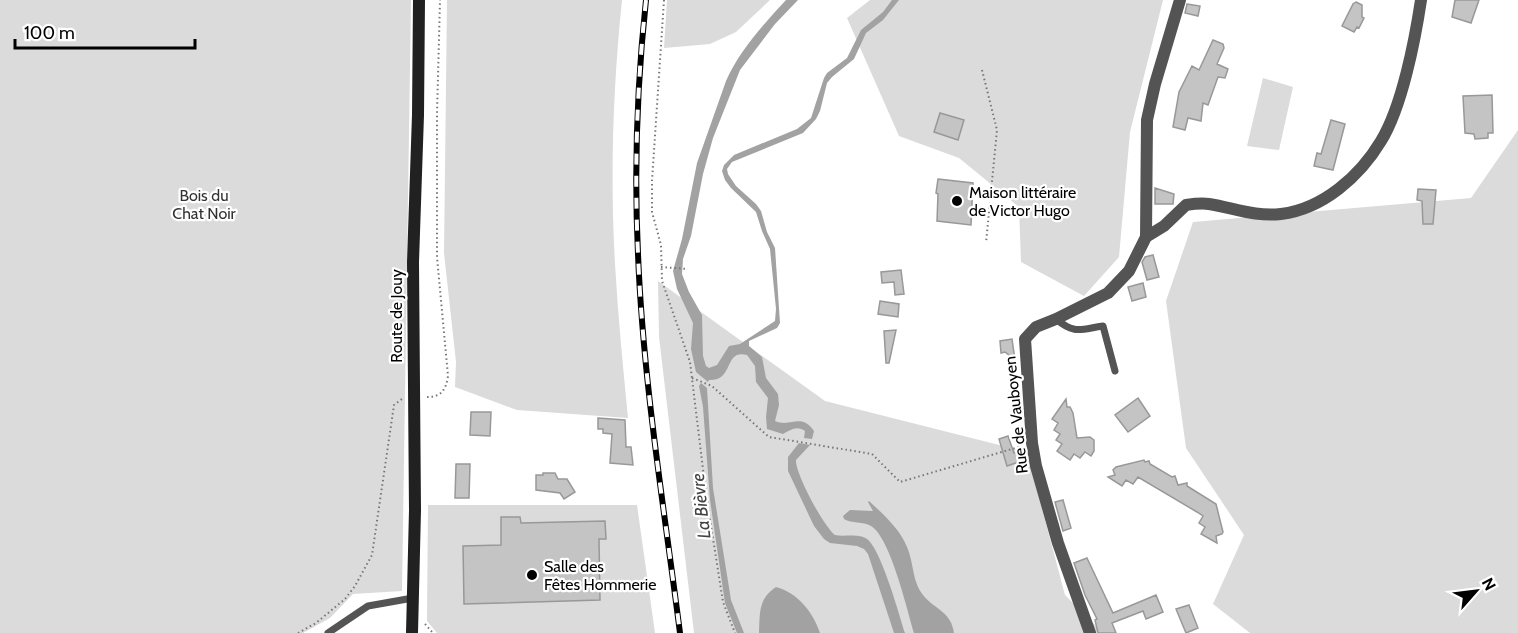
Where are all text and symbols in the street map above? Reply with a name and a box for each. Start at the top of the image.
scale bar [15,12,195,50]
text: 100 m [24,22,75,44]
place label: Maison littéraire de Victor Hugo [969,183,1076,220]
park label: Bois du Chat Noir [172,186,237,223]
marker: Maison littéraire de Victor Hugo [950,194,964,208]
street label: Route de Jouy [387,269,406,363]
street label: Rue de Vauboyen [1000,355,1032,475]
water label: La Bièvre [687,472,715,540]
place label: Salle des Fêtes Hommerie [544,557,656,594]
north arrow [1446,561,1506,621]
marker: Salle des Fêtes Hommerie [525,568,539,582]
text: N [1478,575,1500,594]

